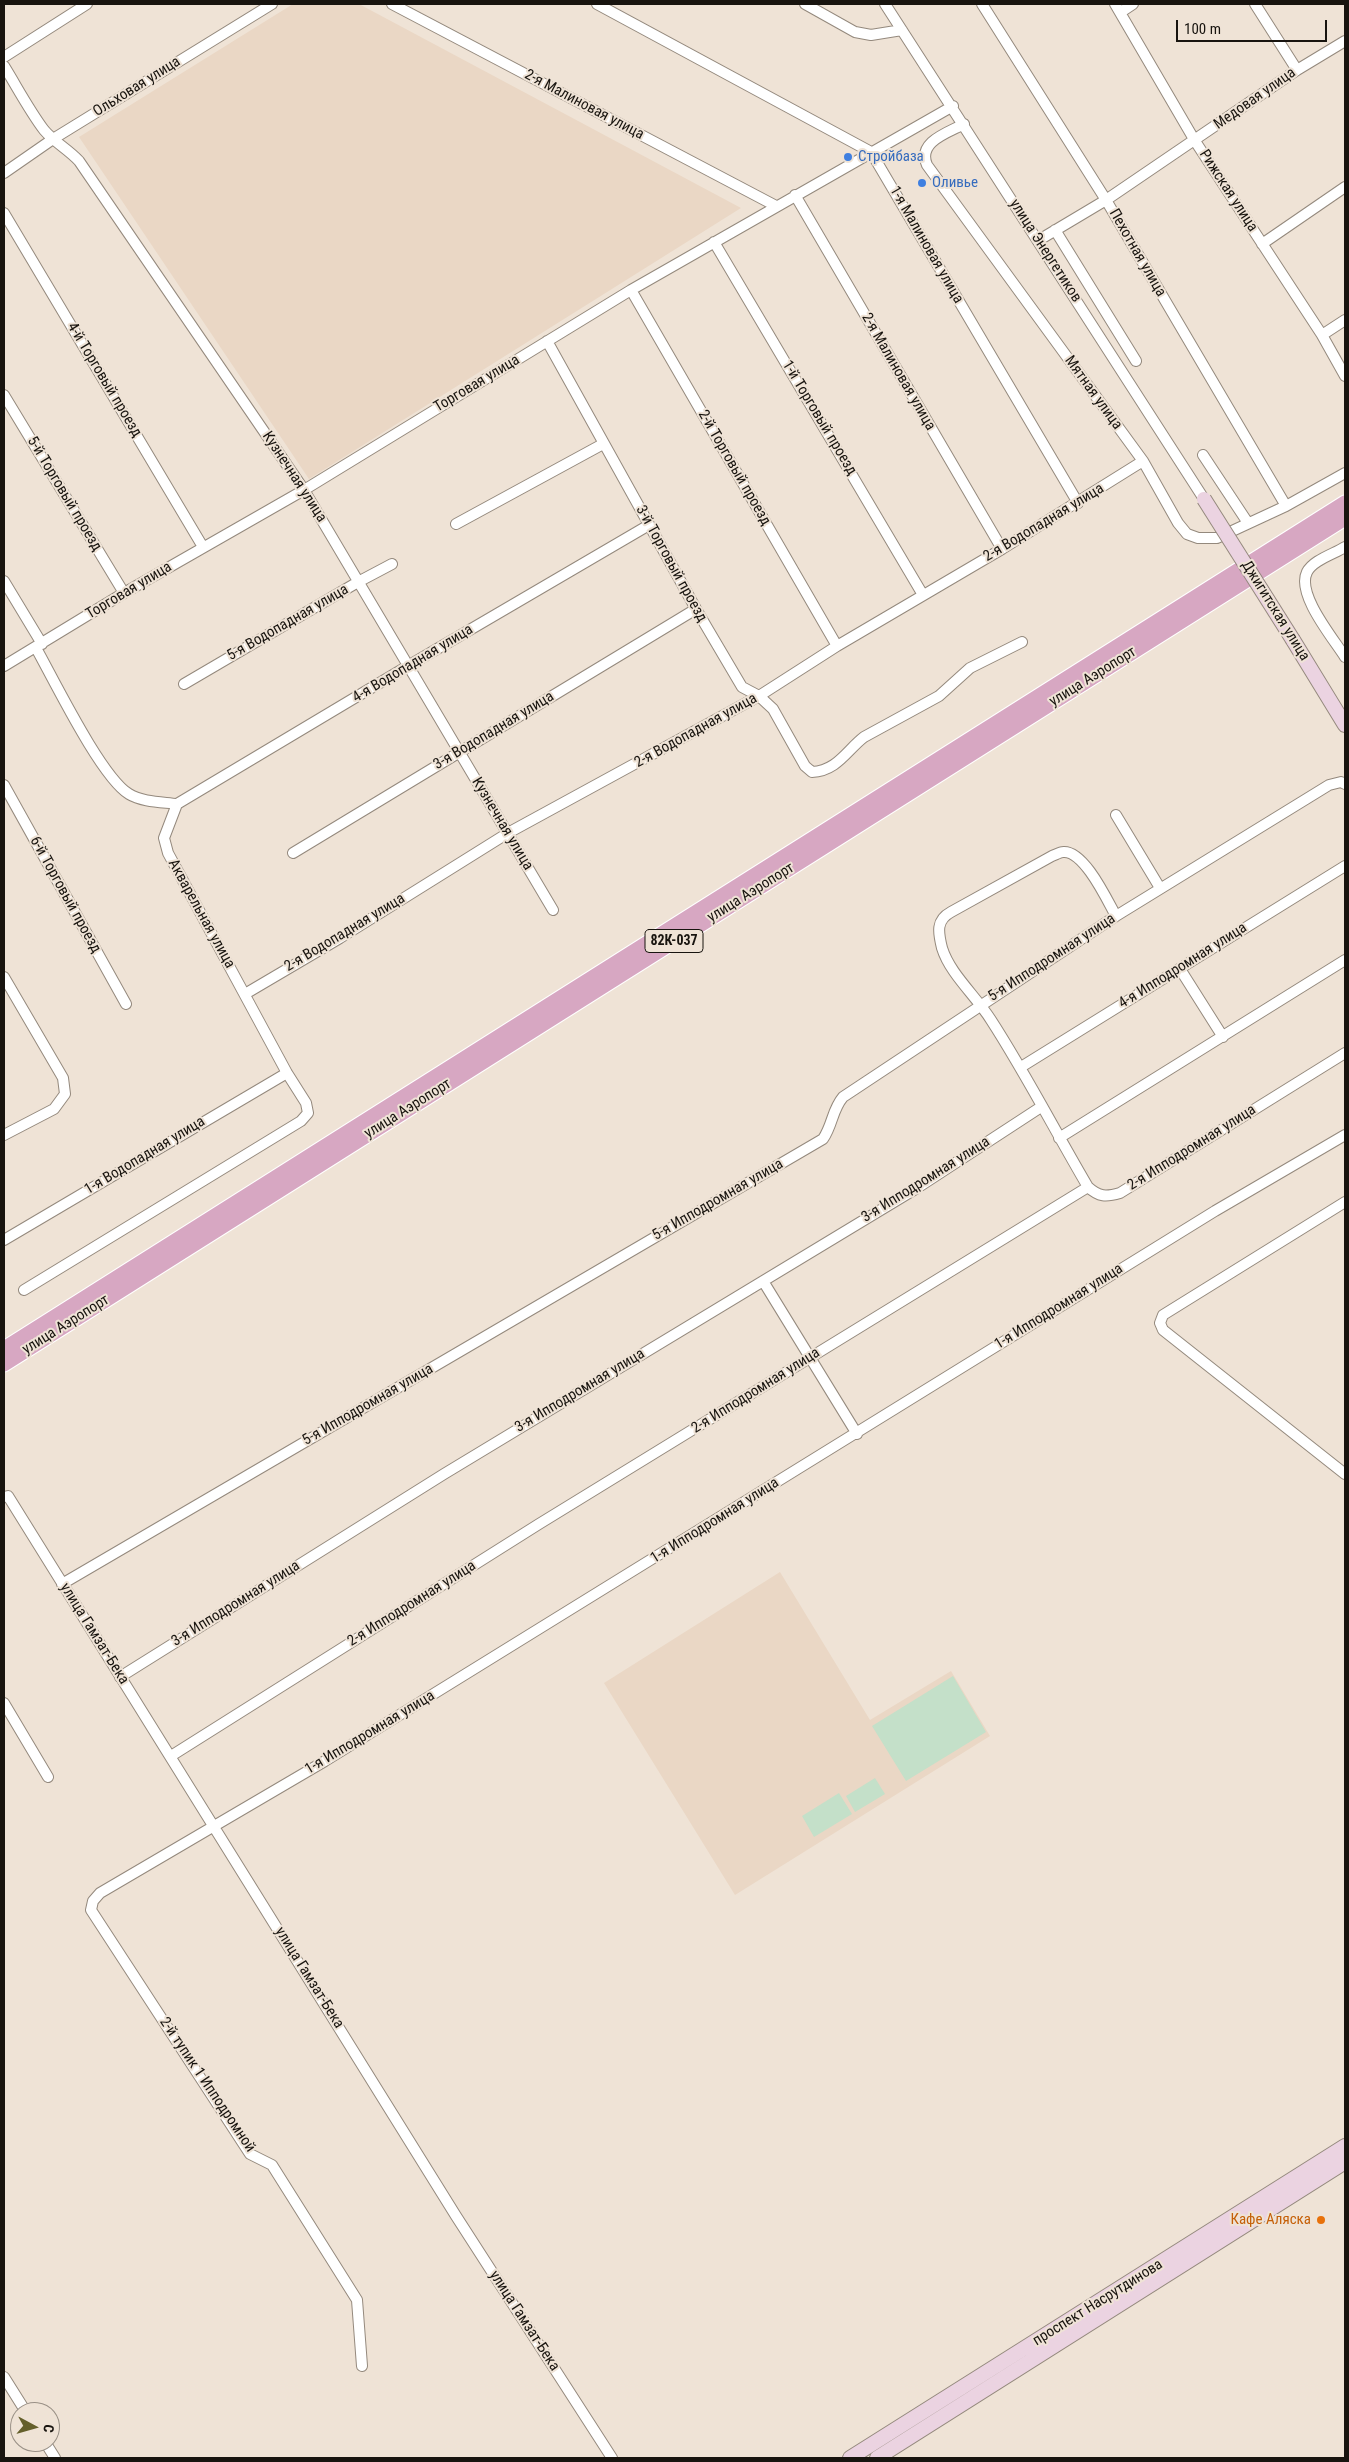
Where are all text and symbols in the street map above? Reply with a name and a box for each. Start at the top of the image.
scale bar [1179,10,1330,42]
text: 100 m [1184,20,1221,38]
street label: Ольховая улица [90,53,184,121]
street label: Медовая улица [1211,64,1299,134]
street label: 2-я Малиновая улица [521,66,647,144]
street label: Рижская улица [1195,147,1261,235]
place label: Стройбаза [858,148,924,166]
marker: Стройбаза [842,151,854,163]
place label: Оливье [932,174,978,192]
marker: Оливье [916,177,928,189]
street label: 1-я Малиновая улица [885,183,967,307]
street label: улица Энергетиков [1005,196,1085,306]
street label: Пехотная улица [1105,206,1169,300]
street label: 2-я Малиновая улица [857,310,939,434]
street label: 4-й Торговый проезд [63,319,145,441]
street label: Торговая улица [431,351,523,417]
street label: Мятная улица [1060,353,1126,433]
street label: 1-й Торговый проезд [778,357,860,479]
street label: 2-й Торговый проезд [694,407,774,529]
street label: Кузнечная улица [258,428,330,526]
street label: 5-й Торговый проезд [23,433,105,555]
street label: 2-я Водопадная улица [981,480,1107,566]
street label: 3-й Торговый проезд [632,503,710,625]
street label: Торговая улица [83,558,175,624]
street label: Джигитская улица [1237,558,1313,664]
street label: 5-я Водопадная улица [224,581,352,665]
street label: 4-я Водопадная улица [350,621,476,707]
street label: улица Аэропорт [1046,643,1140,711]
street label: 3-я Водопадная улица [431,688,557,774]
street label: 2-я Водопадная улица [632,690,760,772]
street label: Кузнечная улица [467,774,537,874]
street label: 6-й Торговый проезд [26,834,104,956]
street label: Акварельная улица [164,856,238,972]
street label: улица Аэропорт [704,859,798,927]
street label: 2-я Водопадная улица [282,890,408,976]
street label: 5-я Ипподромная улица [985,910,1119,1006]
street label: 4-я Ипподромная улица [1116,919,1250,1013]
road number: 82К-037 [645,929,703,952]
street label: улица Аэропорт [361,1075,455,1143]
street label: 2-я Ипподромная улица [1125,1101,1259,1195]
street label: 1-я Водопадная улица [82,1113,208,1199]
street label: 3-я Ипподромная улица [859,1133,993,1227]
street label: 5-я Ипподромная улица [649,1155,787,1245]
street label: 1-я Ипподромная улица [992,1260,1126,1354]
street label: улица Аэропорт [19,1291,113,1359]
street label: 2-я Ипподромная улица [689,1344,823,1438]
street label: 3-я Ипподромная улица [512,1345,648,1437]
street label: 5-я Ипподромная улица [299,1360,437,1450]
street label: 1-я Ипподромная улица [648,1474,782,1568]
street label: 3-я Ипподромная улица [169,1557,303,1651]
street label: 2-я Ипподромная улица [345,1557,479,1651]
street label: улица Гамзат-Бека [56,1580,132,1688]
street label: 1-я Ипподромная улица [302,1687,438,1779]
street label: улица Гамзат-Бека [271,1924,347,2032]
street label: 2-й тупик 1 Ипподромной [155,2014,259,2156]
place label: Кафе Аляска [1231,2211,1311,2229]
marker: Кафе Аляска [1315,2214,1327,2226]
street label: проспект Насрутдинова [1030,2256,1166,2350]
street label: улица Гамзат-Бека [485,2267,563,2375]
north arrow [10,2402,60,2452]
text: С [41,2424,57,2433]

